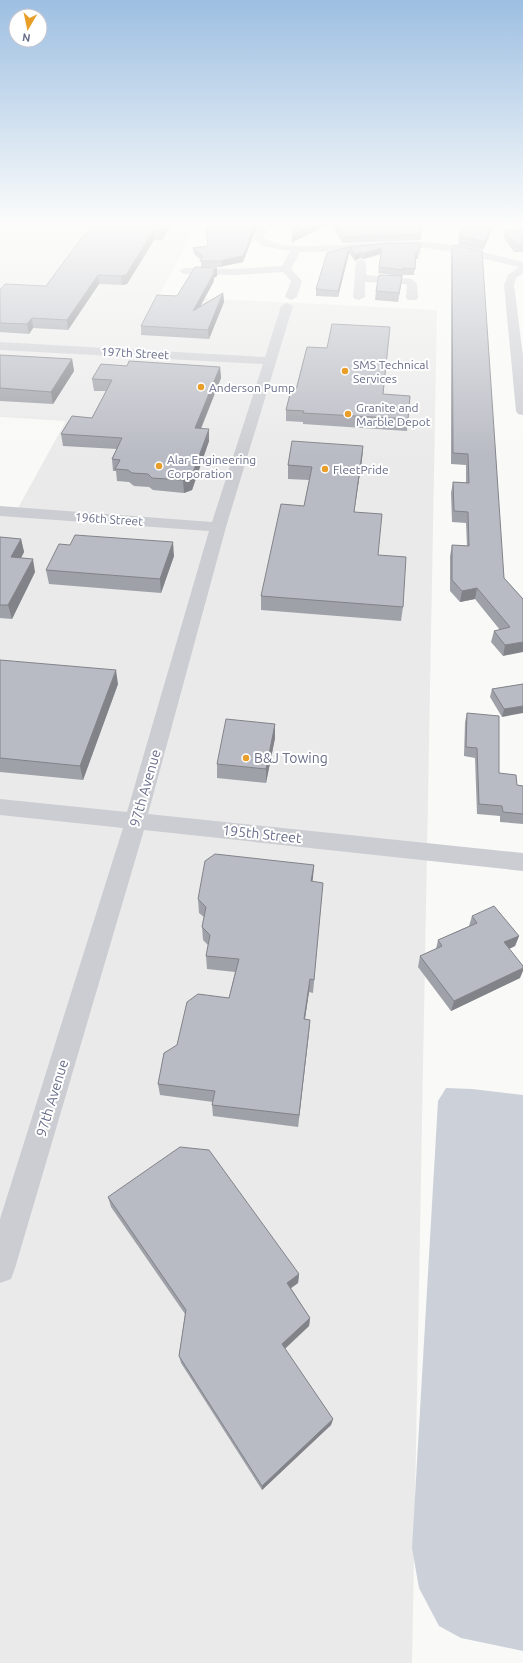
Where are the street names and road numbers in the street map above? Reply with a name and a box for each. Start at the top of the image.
street label: 197th Street [101,345,170,361]
street label: 196th Street [75,510,144,528]
street label: 97th Avenue [126,748,164,828]
street label: 195th Street [222,822,303,846]
street label: 97th Avenue [33,1058,71,1138]

